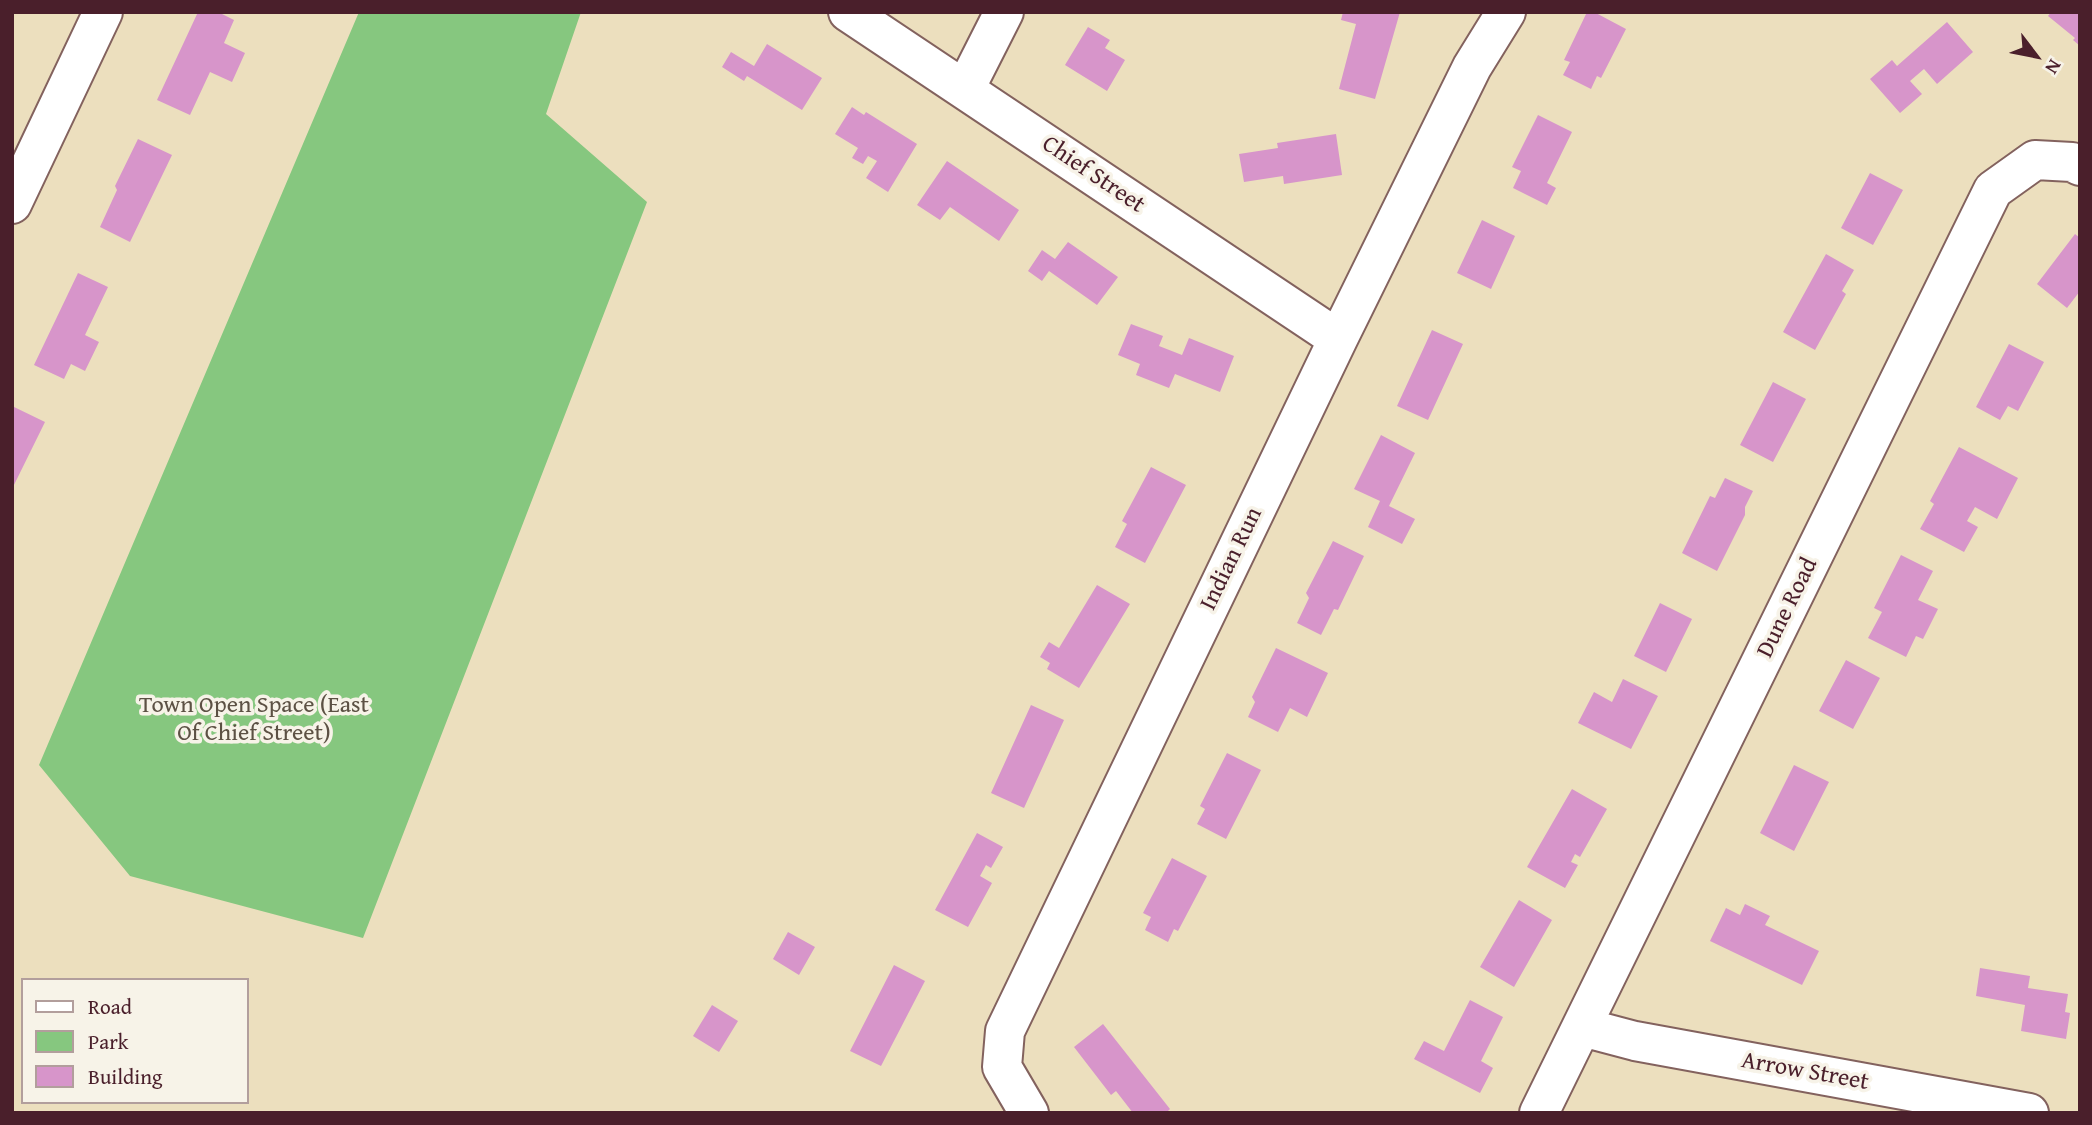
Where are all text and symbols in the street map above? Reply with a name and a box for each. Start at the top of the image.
north arrow [2001,21,2071,91]
text: N [2039,54,2069,80]
street label: Chief Street [1036,130,1150,220]
street label: Indian Run [1195,503,1269,615]
street label: Dune Road [1751,553,1825,663]
park label: Town Open Space (East Of Chief Street) [139,692,369,748]
legend [21,978,248,1104]
text: Road [88,991,132,1022]
text: Park [88,1026,129,1057]
street label: Arrow Street [1739,1047,1871,1097]
text: Building [88,1061,162,1092]

